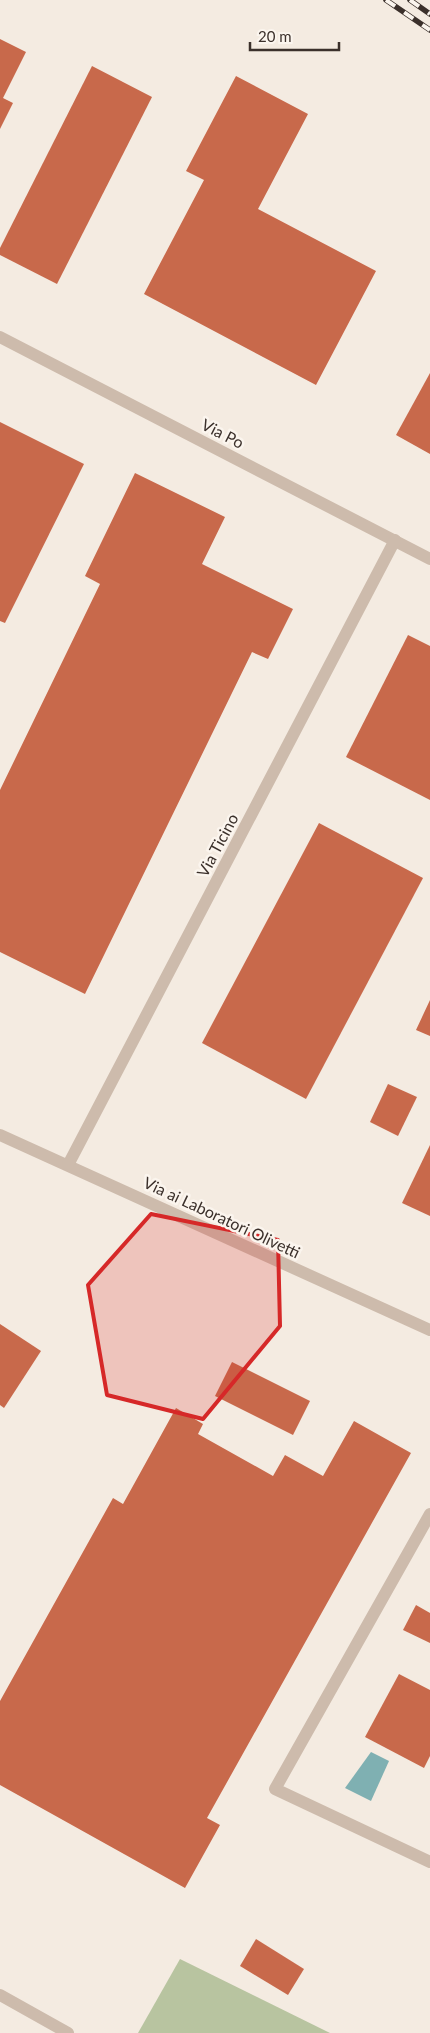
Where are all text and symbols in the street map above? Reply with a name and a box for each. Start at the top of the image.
scale bar [250,20,339,52]
text: 20 m [258,27,292,45]
street label: Via Po [199,414,247,452]
street label: Via Ticino [192,810,242,880]
street label: Via ai Laboratori Olivetti [141,1172,303,1262]

